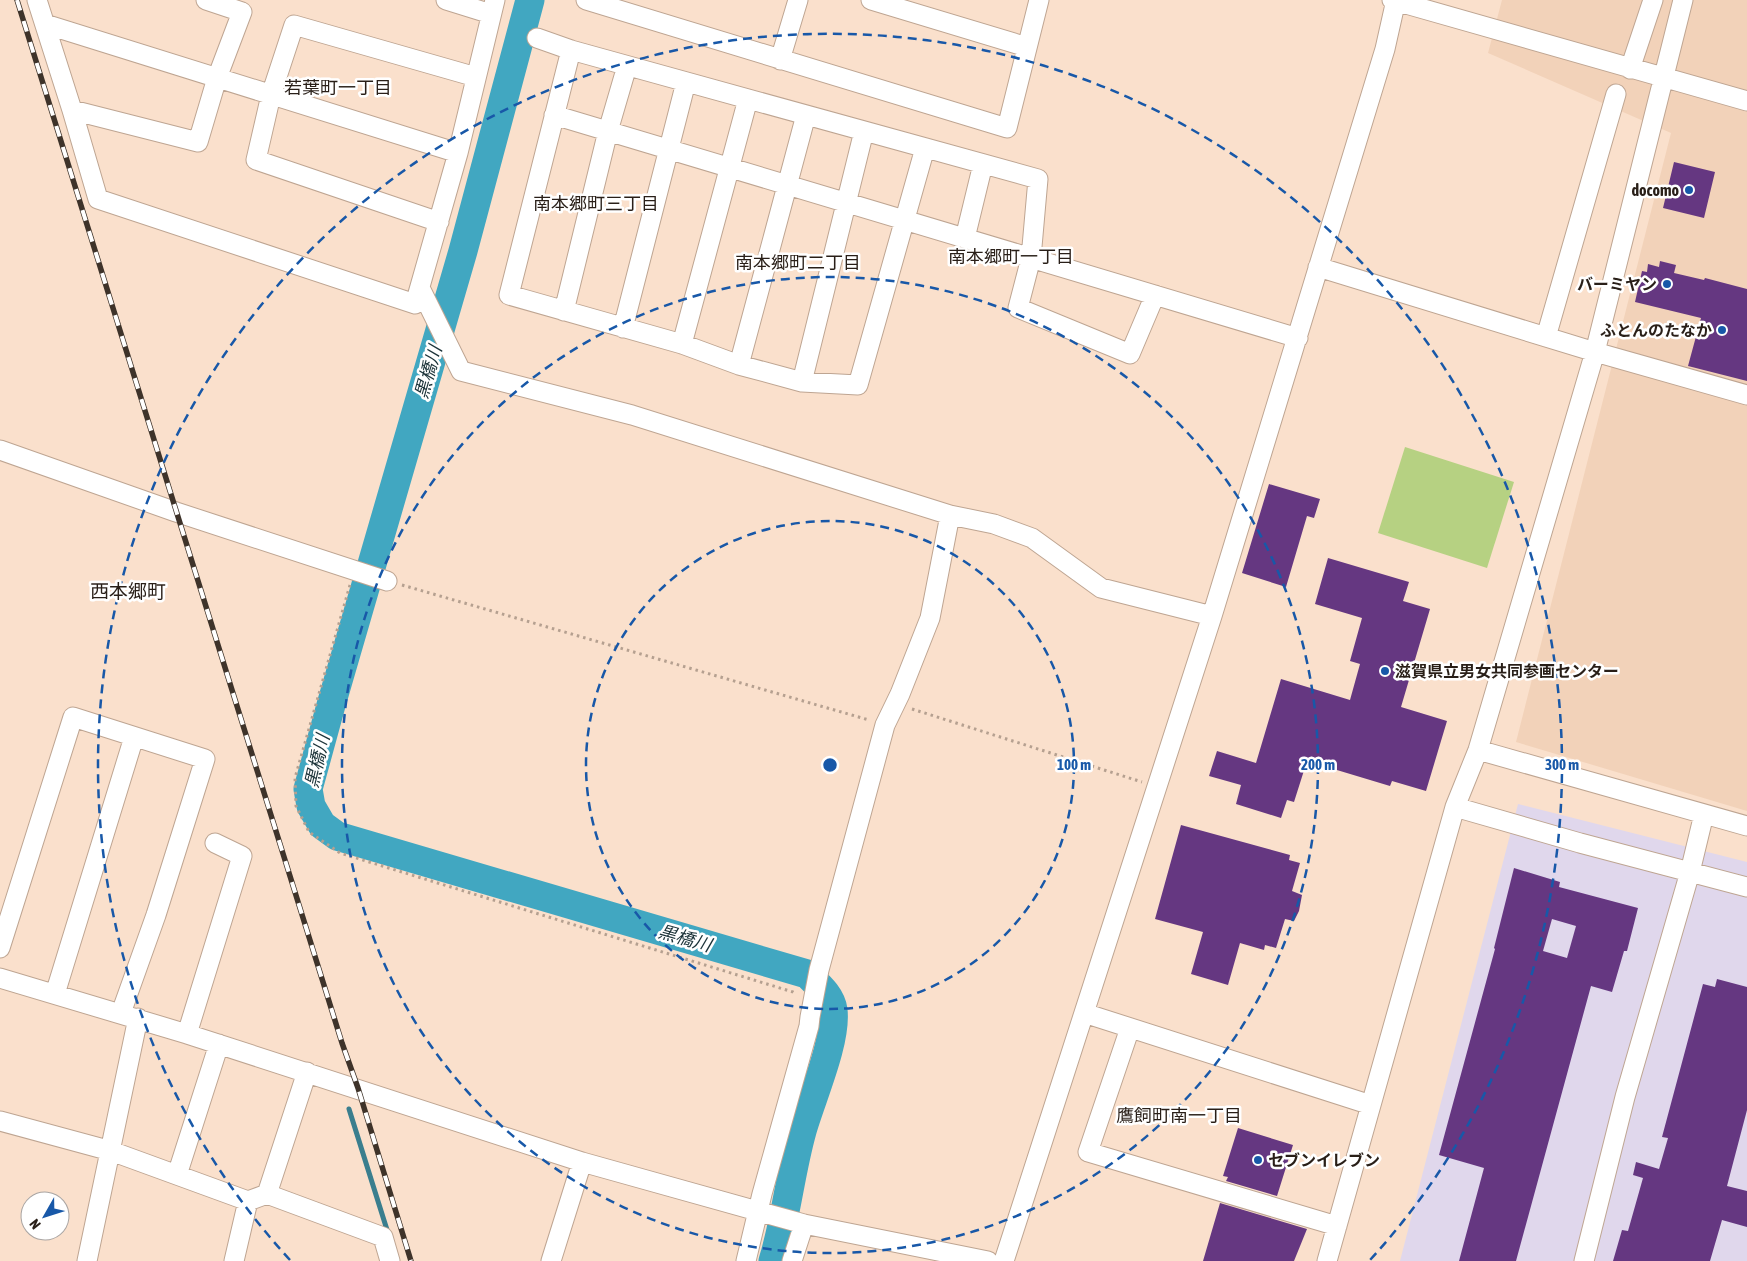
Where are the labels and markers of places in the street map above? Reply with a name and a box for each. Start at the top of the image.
place label: docomo [1631,181,1679,199]
marker: docomo [1683,184,1695,196]
place label: バーミヤン [1577,275,1657,293]
marker: バーミヤン [1661,278,1673,290]
place label: ふとんのたなか [1600,321,1712,339]
marker: ふとんのたなか [1716,324,1728,336]
place label: 滋賀県立男女共同参画センター [1395,662,1619,680]
marker: 滋賀県立男女共同参画センター [1379,665,1391,677]
centre of rings [821,756,839,774]
place label: セブンイレブン [1268,1151,1380,1169]
marker: セブンイレブン [1252,1154,1264,1166]

